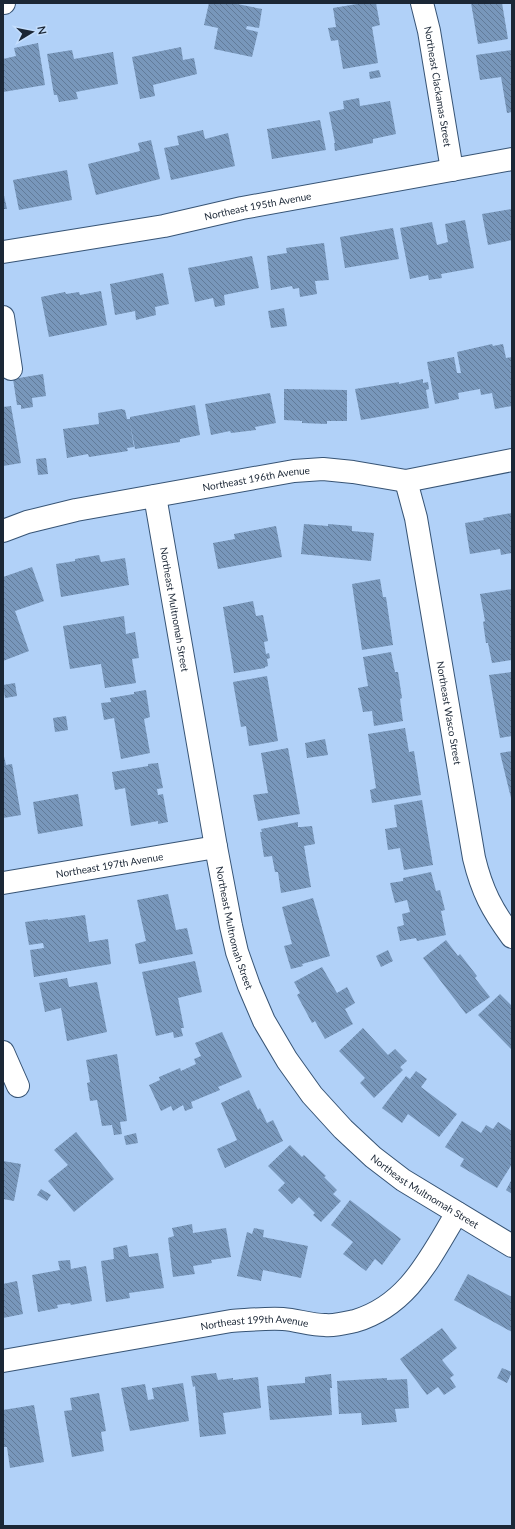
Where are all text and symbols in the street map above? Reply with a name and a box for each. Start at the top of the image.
north arrow [12,12,52,52]
text: N [35,25,49,35]
street label: Northeast Clackamas Street [422,25,454,148]
street label: Northeast 195th Avenue [203,190,312,223]
street label: Northeast 196th Avenue [201,464,310,493]
street label: Northeast Multnomah Street [158,546,192,673]
street label: Northeast Wasco Street [434,660,464,766]
street label: Northeast 197th Avenue [55,850,164,880]
street label: Northeast Multnomah Street [214,865,256,991]
street label: Northeast Multnomah Street [368,1152,481,1231]
street label: Northeast 199th Avenue [200,1313,310,1332]

